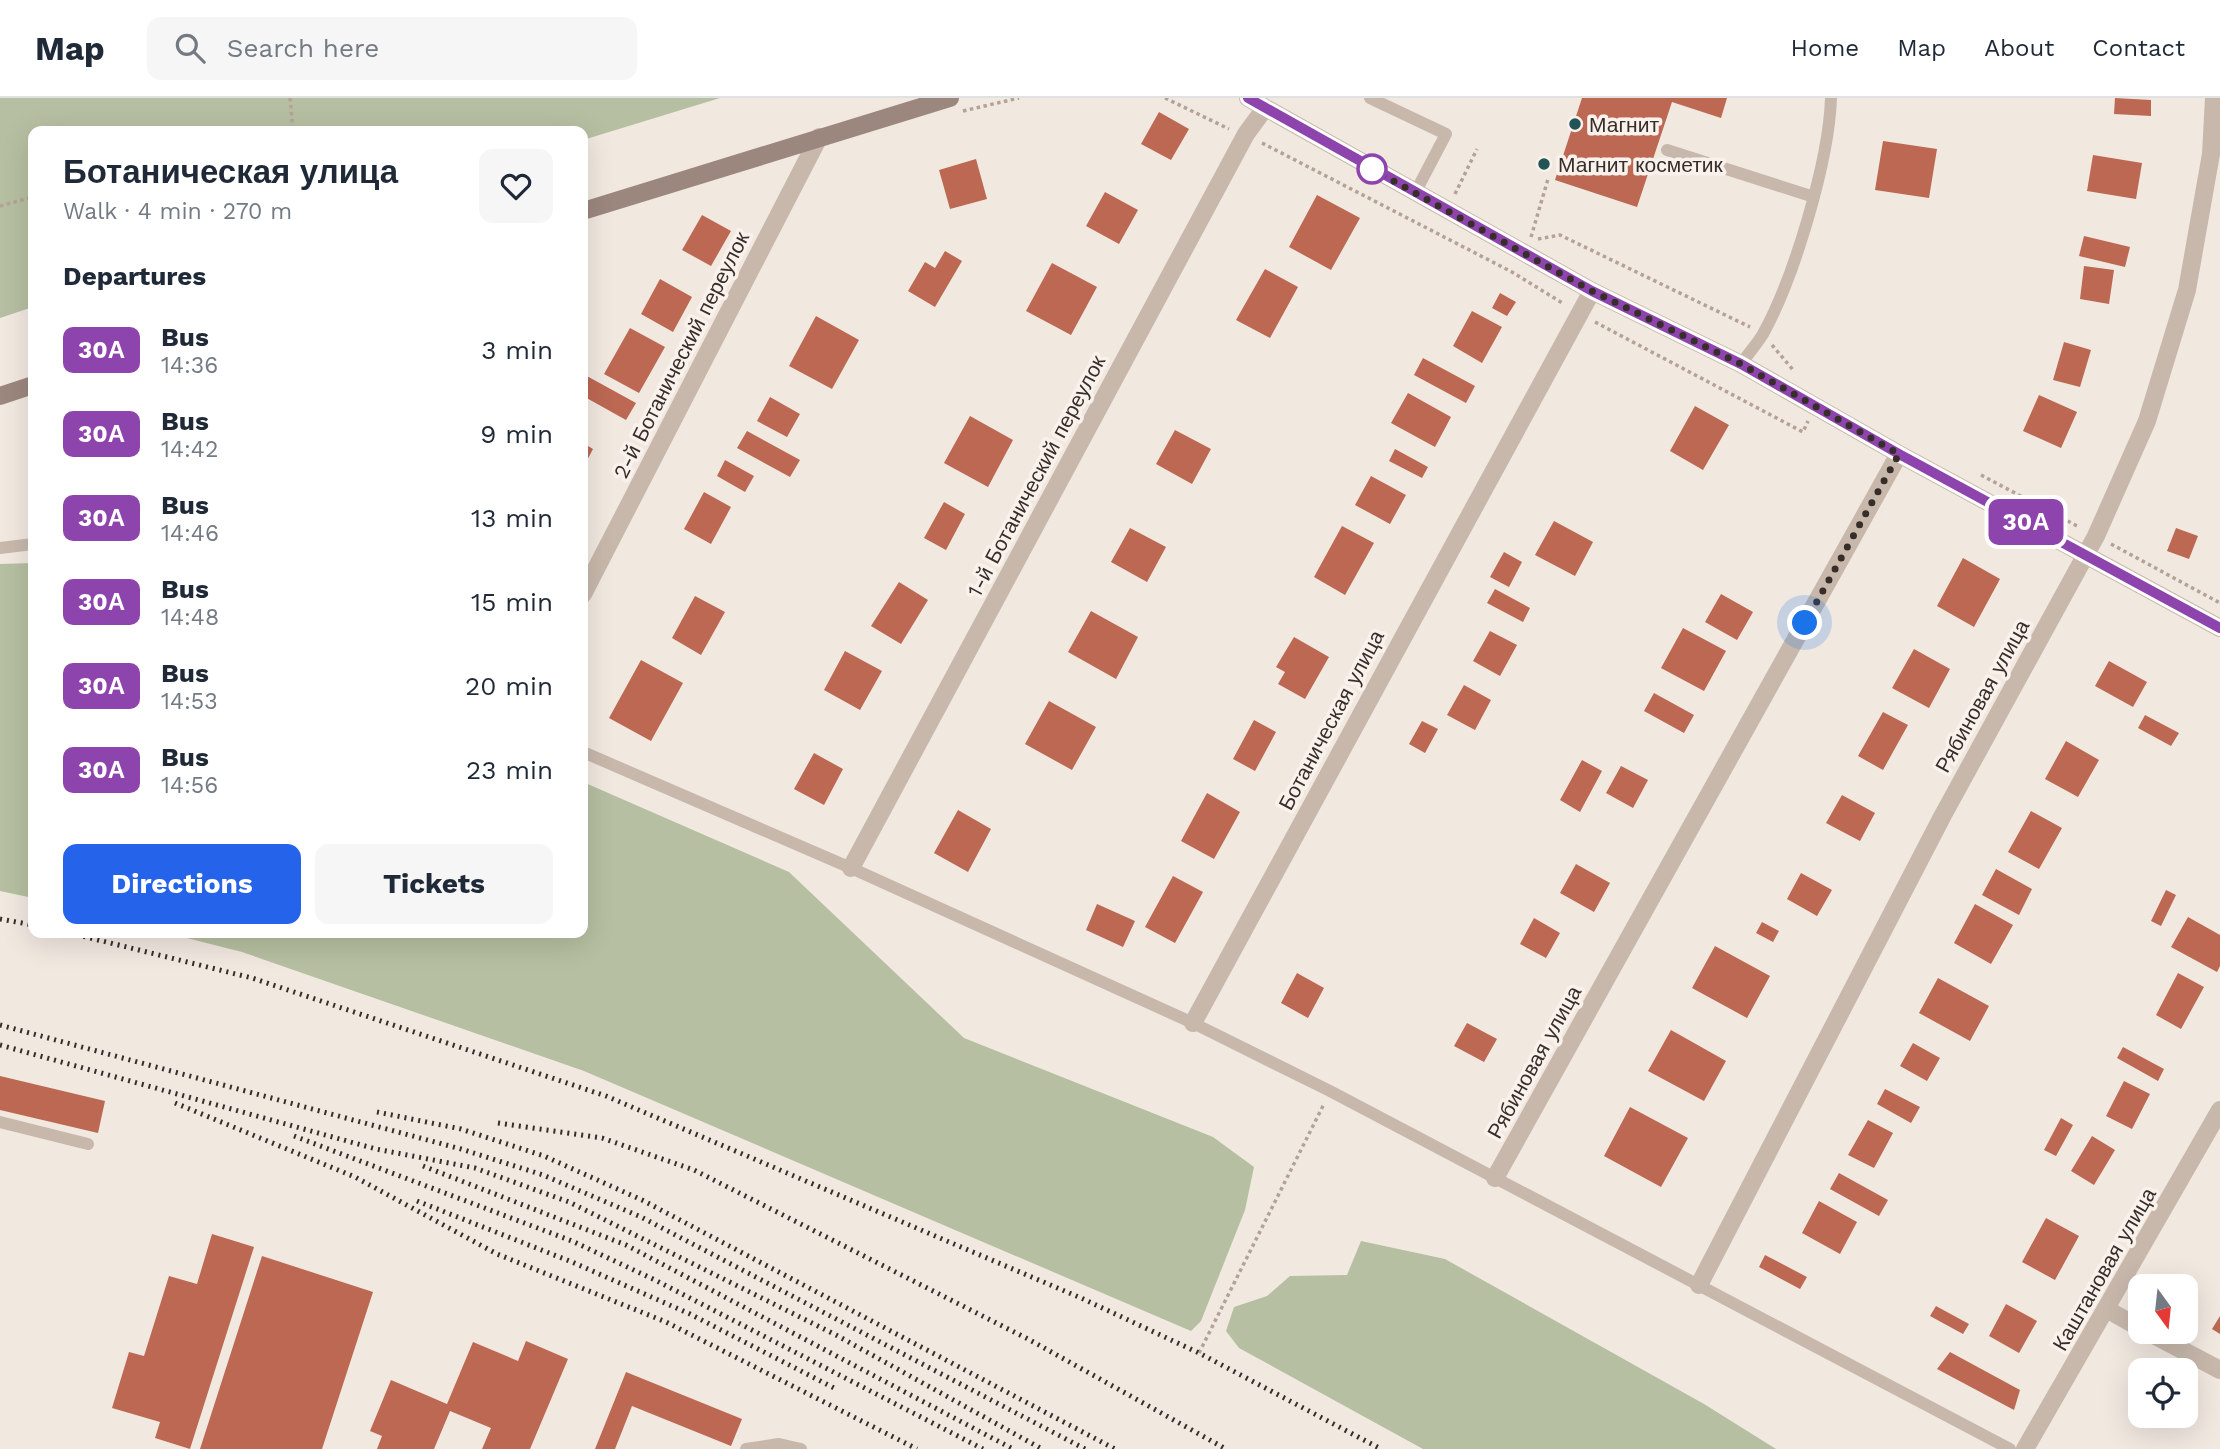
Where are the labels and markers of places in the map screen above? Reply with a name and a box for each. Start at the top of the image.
place label: Магнит [1589,112,1659,137]
marker: Магнит [1567,116,1583,132]
place label: Магнит косметик [1558,152,1724,177]
unlabelled marker [1357,154,1387,184]
marker: Магнит косметик [1536,156,1552,172]

